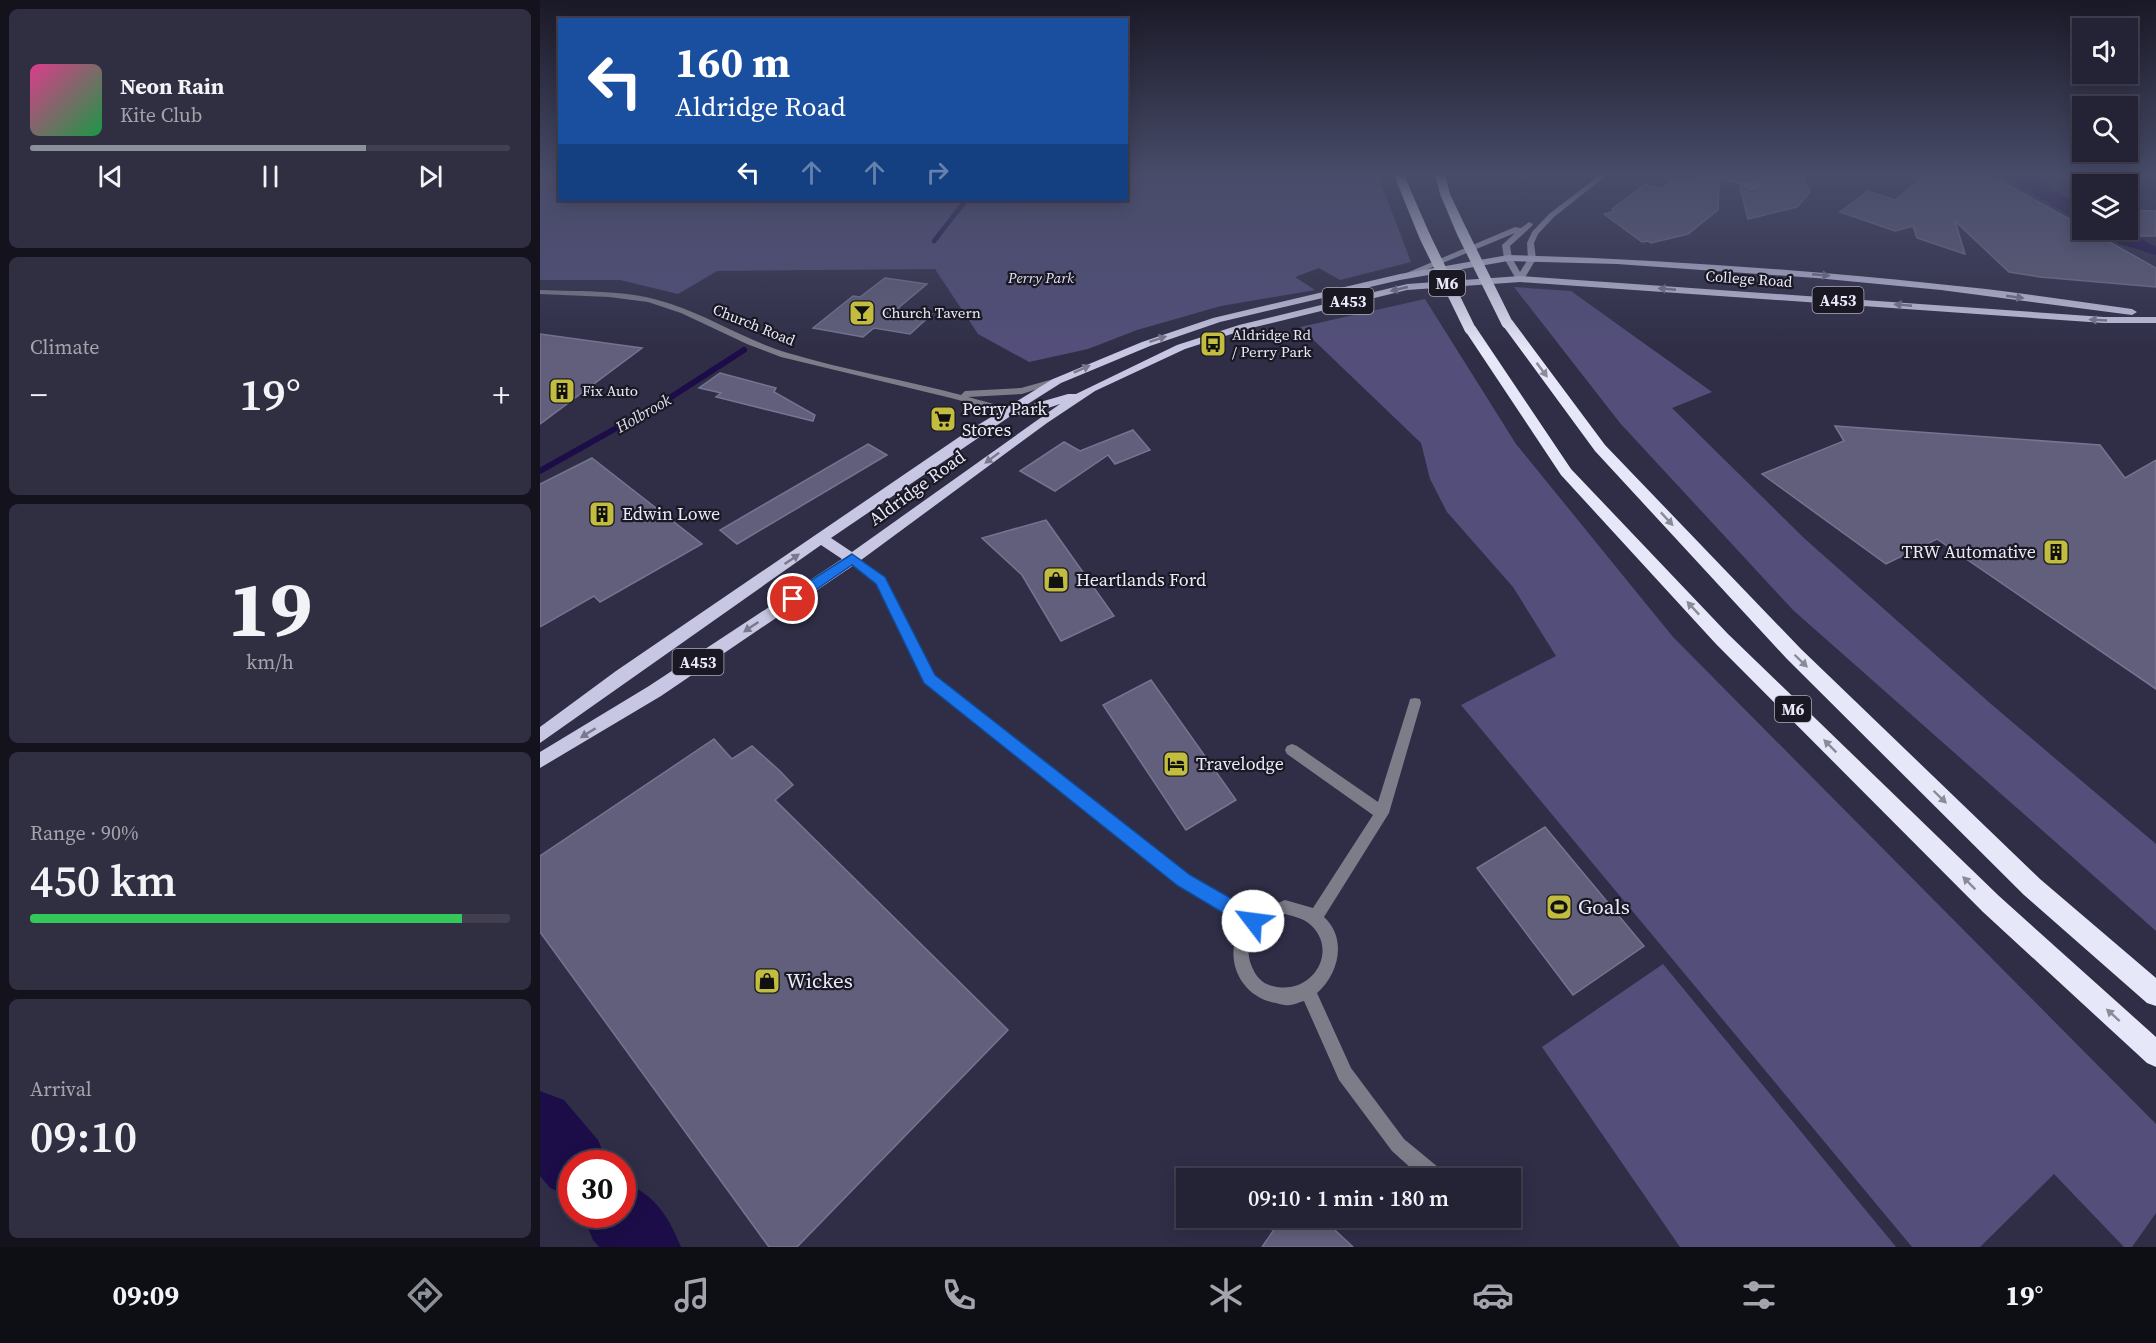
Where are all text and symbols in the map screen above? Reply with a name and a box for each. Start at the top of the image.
map controls [2072,18,2138,240]
button: sound [2072,18,2138,84]
text: 160 m [675,33,790,91]
icon: left [576,42,654,120]
text: Neon Rain [120,71,224,101]
text: Aldridge Road [675,88,846,125]
button: search [2072,96,2138,162]
text: Kite Club [120,101,202,129]
icon: left [732,156,765,189]
icon: ahead [795,156,828,189]
icon: ahead [858,156,891,189]
icon: right [921,156,954,189]
icon: previous [94,160,127,193]
icon: pause [254,160,287,193]
icon: next [414,160,447,193]
button: layers [2072,174,2138,240]
street label: College Road [1705,265,1794,292]
park label: Perry Park [1007,267,1075,288]
road number: M6 [1429,270,1465,296]
one-way arrow [1812,270,1831,280]
one-way arrow [1657,284,1676,293]
one-way arrow [1389,285,1408,294]
road number: A453 [1812,287,1864,313]
road number: A453 [1322,288,1374,314]
one-way arrow [2006,292,2025,301]
bar icon: Church Tavern [847,298,877,328]
street label: Church Road [710,299,799,351]
one-way arrow [1894,301,1913,310]
place label: Church Tavern [882,302,981,323]
one-way arrow [2088,315,2107,324]
place label: Aldridge Rd / Perry Park [1232,324,1312,362]
bus stop icon: Aldridge Rd / Perry Park [1198,329,1228,359]
text: Climate [30,333,99,361]
one-way arrow [1149,334,1167,344]
one-way arrow [1536,361,1548,377]
text: 19° [239,363,301,425]
one-way arrow [1073,365,1090,374]
text: − [30,372,48,417]
text: + [493,372,510,417]
building icon: Fix Auto [547,376,577,406]
place label: Fix Auto [582,380,638,401]
water label: Holbrook [610,388,675,438]
place label: Perry Park Stores [962,396,1047,442]
supermarket icon: Perry Park Stores [928,404,958,434]
street label: Aldridge Road [863,444,970,531]
one-way arrow [984,452,1000,464]
building icon: Edwin Lowe [587,499,617,529]
place label: Edwin Lowe [622,501,720,526]
one-way arrow [1660,511,1673,526]
building icon: TRW Automative [2041,537,2071,567]
place label: TRW Automative [1901,539,2036,564]
one-way arrow [783,553,799,565]
text: 19 [228,555,312,662]
shop icon: Heartlands Ford [1041,565,1071,595]
place label: Heartlands Ford [1076,567,1206,592]
pin [767,573,818,624]
icon: arrive [776,582,809,615]
one-way arrow [1686,600,1700,615]
one-way arrow [743,621,760,632]
text: km/h [246,648,294,676]
road number: A453 [672,649,724,675]
one-way arrow [1793,653,1807,667]
road number: M6 [1775,696,1811,722]
one-way arrow [580,727,596,738]
one-way arrow [1823,739,1838,753]
hotel icon: Travelodge [1161,749,1191,779]
place label: Travelodge [1196,751,1284,776]
one-way arrow [1933,790,1948,804]
text: Range · 90% [30,819,139,847]
text: 450 km [30,849,177,911]
one-way arrow [1962,876,1977,890]
position arrow [1221,889,1285,953]
sports icon: Goals [1544,892,1574,922]
place label: Goals [1578,892,1630,921]
shop icon: Wickes [752,966,782,996]
place label: Wickes [786,966,853,995]
one-way arrow [2105,1008,2120,1022]
text: Arrival [30,1075,92,1103]
text: 09:10 [30,1105,137,1167]
speed limit sign: 30 [558,1150,636,1228]
text: 09:10 · 1 min · 180 m [1248,1183,1449,1213]
icon: directions [404,1274,446,1316]
icon: music [671,1274,713,1316]
icon: phone [938,1274,980,1316]
icon: climate [1205,1274,1247,1316]
icon: car [1472,1274,1514,1316]
icon: filters [1738,1274,1780,1316]
text: 09:09 [112,1277,179,1314]
text: 19° [2005,1277,2043,1314]

